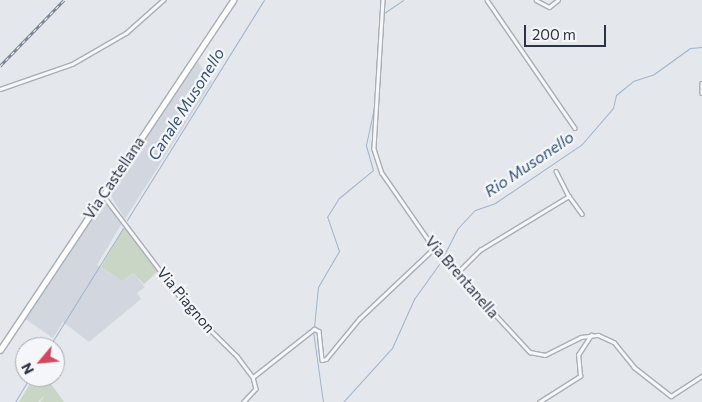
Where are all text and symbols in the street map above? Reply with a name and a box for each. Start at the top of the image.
scale bar [527,15,610,47]
text: 200 m [532,25,576,43]
water label: Canale Musonello [144,44,228,164]
water label: Rio Musonello [481,127,577,201]
street label: Via Castellana [80,133,148,223]
street label: Via Brentanella [421,232,503,322]
street label: Via Piagnon [153,263,219,337]
north arrow [15,337,65,387]
text: N [17,360,37,377]

